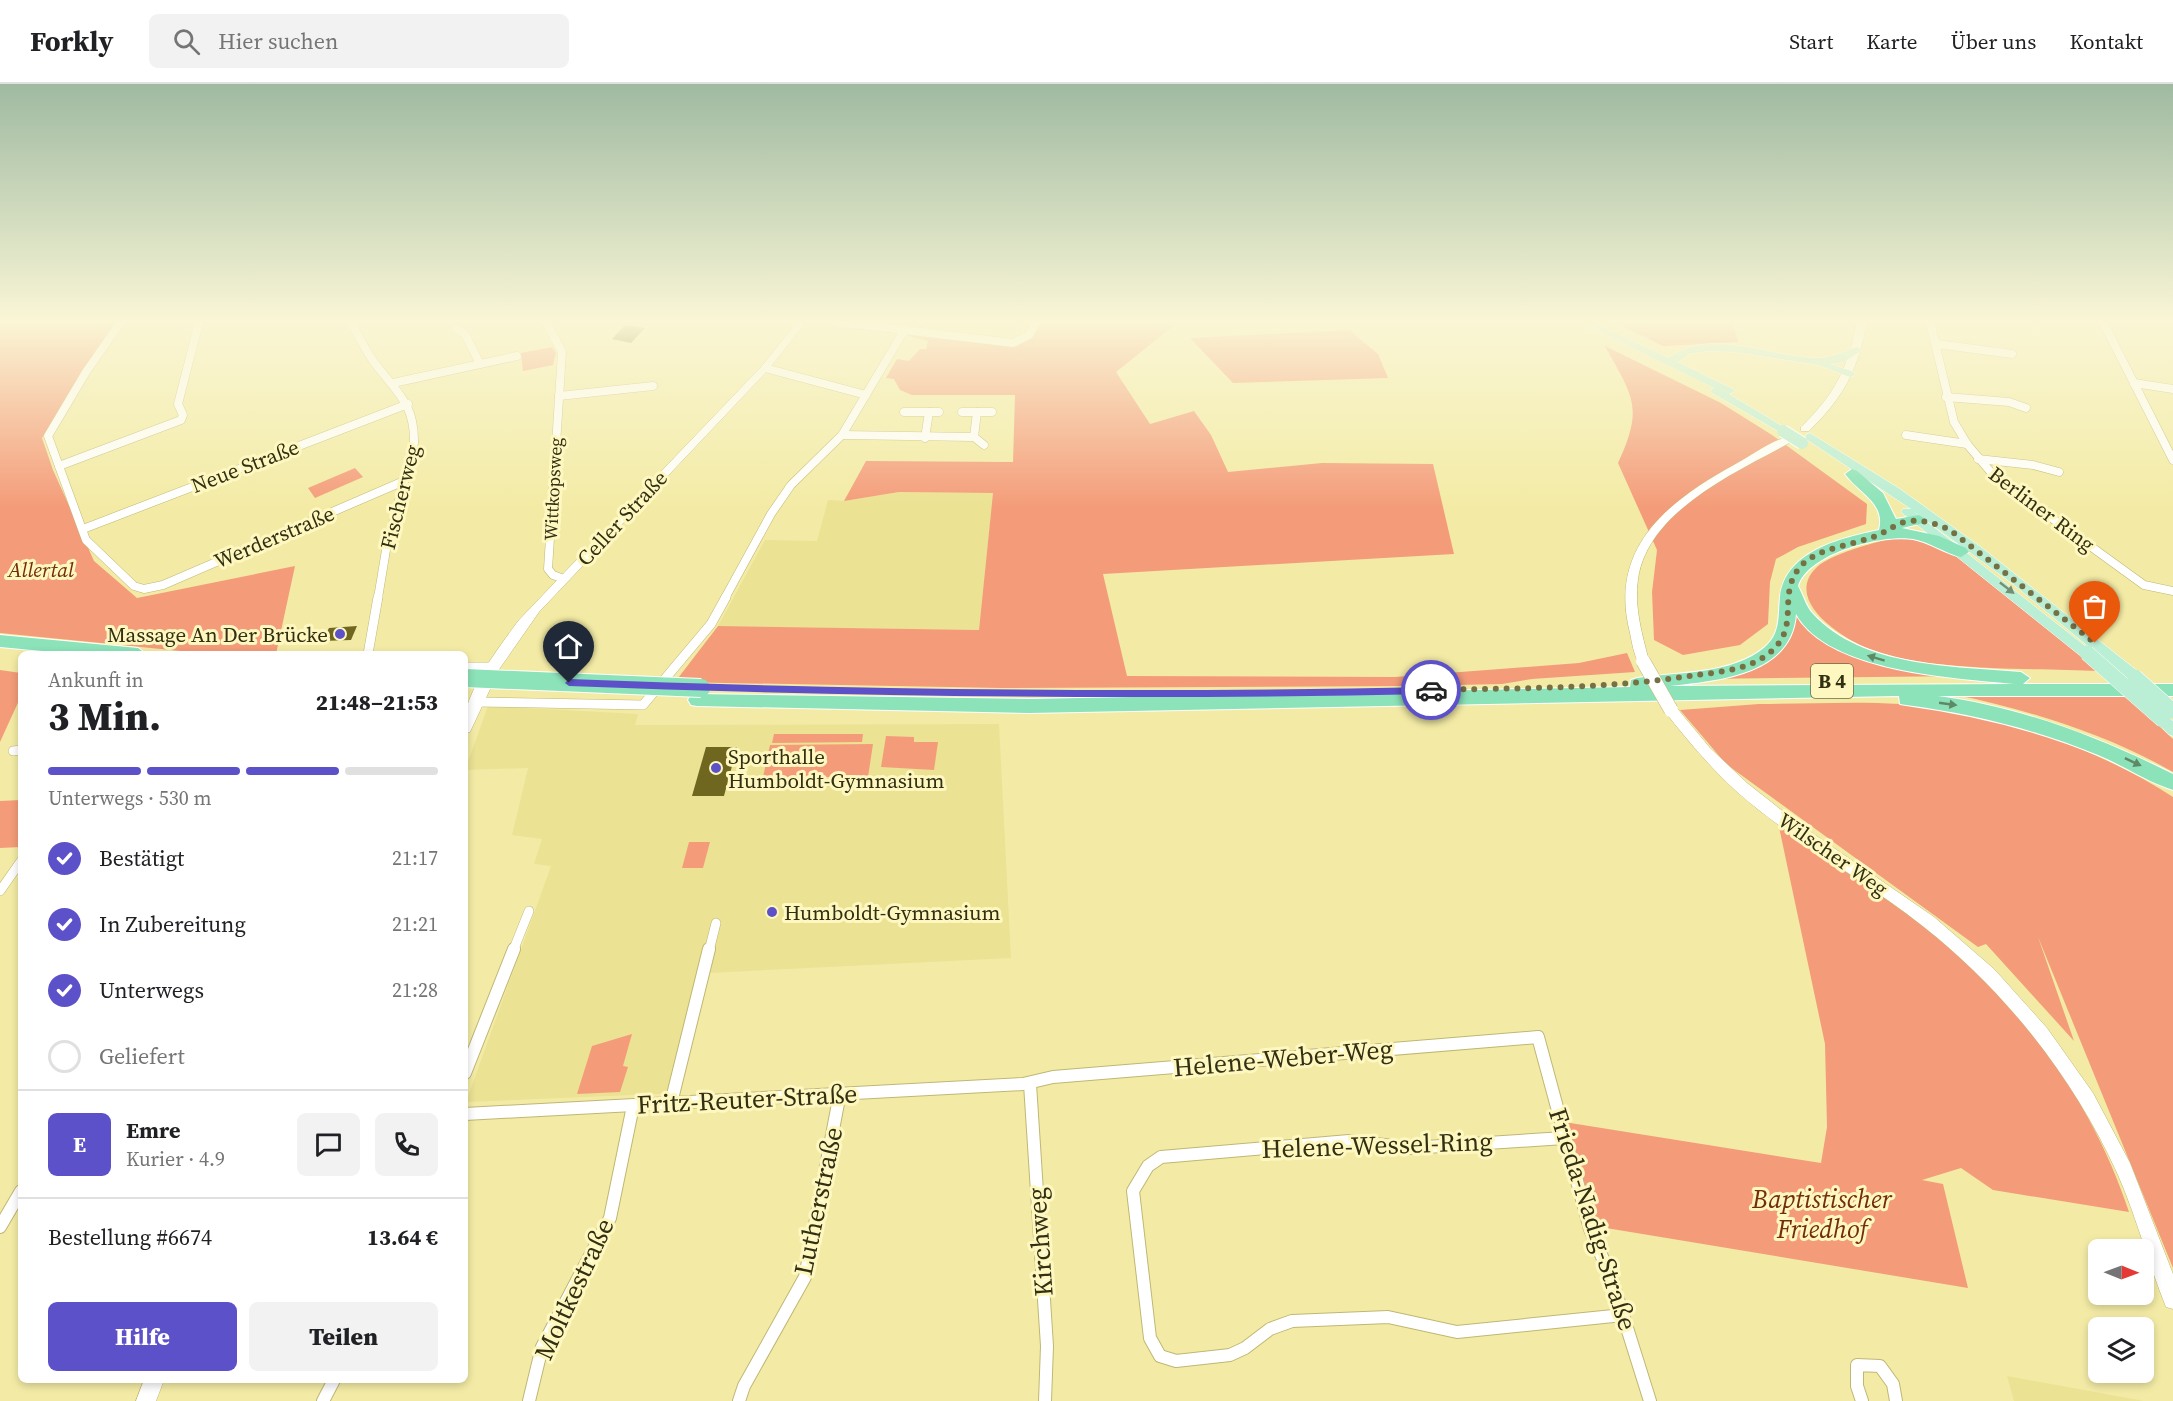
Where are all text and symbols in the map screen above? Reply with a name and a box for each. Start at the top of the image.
search box [149,14,569,68]
text: Forkly [30,22,113,60]
icon: search [170,25,203,58]
text: Hier suchen [218,26,338,56]
text: Start [1789,27,1833,56]
text: Karte [1866,27,1917,56]
text: Über uns [1950,27,2036,56]
text: Kontakt [2069,27,2143,56]
street label: Neue Straße [187,432,303,500]
street label: Wittkopsweg [538,437,568,541]
street label: Fischerweg [373,441,427,552]
street label: Berliner Ring [1983,460,2101,559]
street label: Celler Straße [570,464,674,572]
street label: Werderstraße [210,499,338,575]
park label: Allertal [7,555,74,584]
one-way arrow [1999,581,2014,593]
pin [2069,581,2120,643]
icon: bag [2078,590,2111,623]
place label: Massage An Der Brücke [107,620,328,649]
pin [543,621,594,683]
marker: Massage An Der Brücke [333,627,347,641]
icon: home [552,630,585,663]
one-way arrow [1867,652,1885,662]
courier [1401,660,1461,720]
road number: B 4 [1811,664,1853,698]
text: Ankunft in [48,666,144,694]
icon: car [1415,674,1448,707]
text: 21:48–21:53 [316,687,438,717]
text: 3 Min. [48,690,161,743]
one-way arrow [1938,699,1957,708]
place label: Sporthalle Humboldt-Gymnasium [728,742,944,795]
one-way arrow [2125,757,2142,766]
marker: Sporthalle Humboldt-Gymnasium [709,761,723,775]
text: Unterwegs · 530 m [48,784,211,812]
street label: Wilscher Weg [1772,805,1894,903]
icon: check [48,842,81,875]
text: Bestätigt [99,843,184,873]
text: 21:17 [392,844,438,872]
place label: Humboldt-Gymnasium [784,898,1000,927]
marker: Humboldt-Gymnasium [765,905,779,919]
icon: check [48,908,81,941]
text: In Zubereitung [99,909,246,939]
text: 21:21 [392,910,438,938]
icon: check [48,974,81,1007]
text: Unterwegs [99,975,204,1005]
text: 21:28 [392,976,438,1004]
street label: Helene-Weber-Weg [1172,1030,1394,1086]
text: Geliefert [99,1041,185,1071]
street label: Fritz-Reuter-Straße [636,1075,858,1123]
street label: Frieda-Nadig-Straße [1540,1103,1646,1335]
button: chat [297,1113,360,1176]
button: phone [375,1113,438,1176]
text: Emre [126,1115,180,1145]
street label: Helene-Wessel-Ring [1261,1123,1493,1167]
street label: Lutherstraße [785,1124,851,1278]
text: E [73,1129,86,1159]
text: Kurier · 4.9 [126,1145,225,1173]
park label: Baptistischer Friedhof [1751,1181,1893,1247]
street label: Kirchweg [1018,1186,1062,1298]
street label: Moltkestraße [525,1212,623,1366]
text: Bestellung #6674 [48,1222,212,1252]
text: 13.64 € [367,1222,438,1252]
north arrow [2088,1239,2154,1305]
map controls [2088,1239,2154,1383]
button: Hilfe [48,1302,237,1371]
button: Teilen [249,1302,438,1371]
button: layers [2088,1317,2154,1383]

